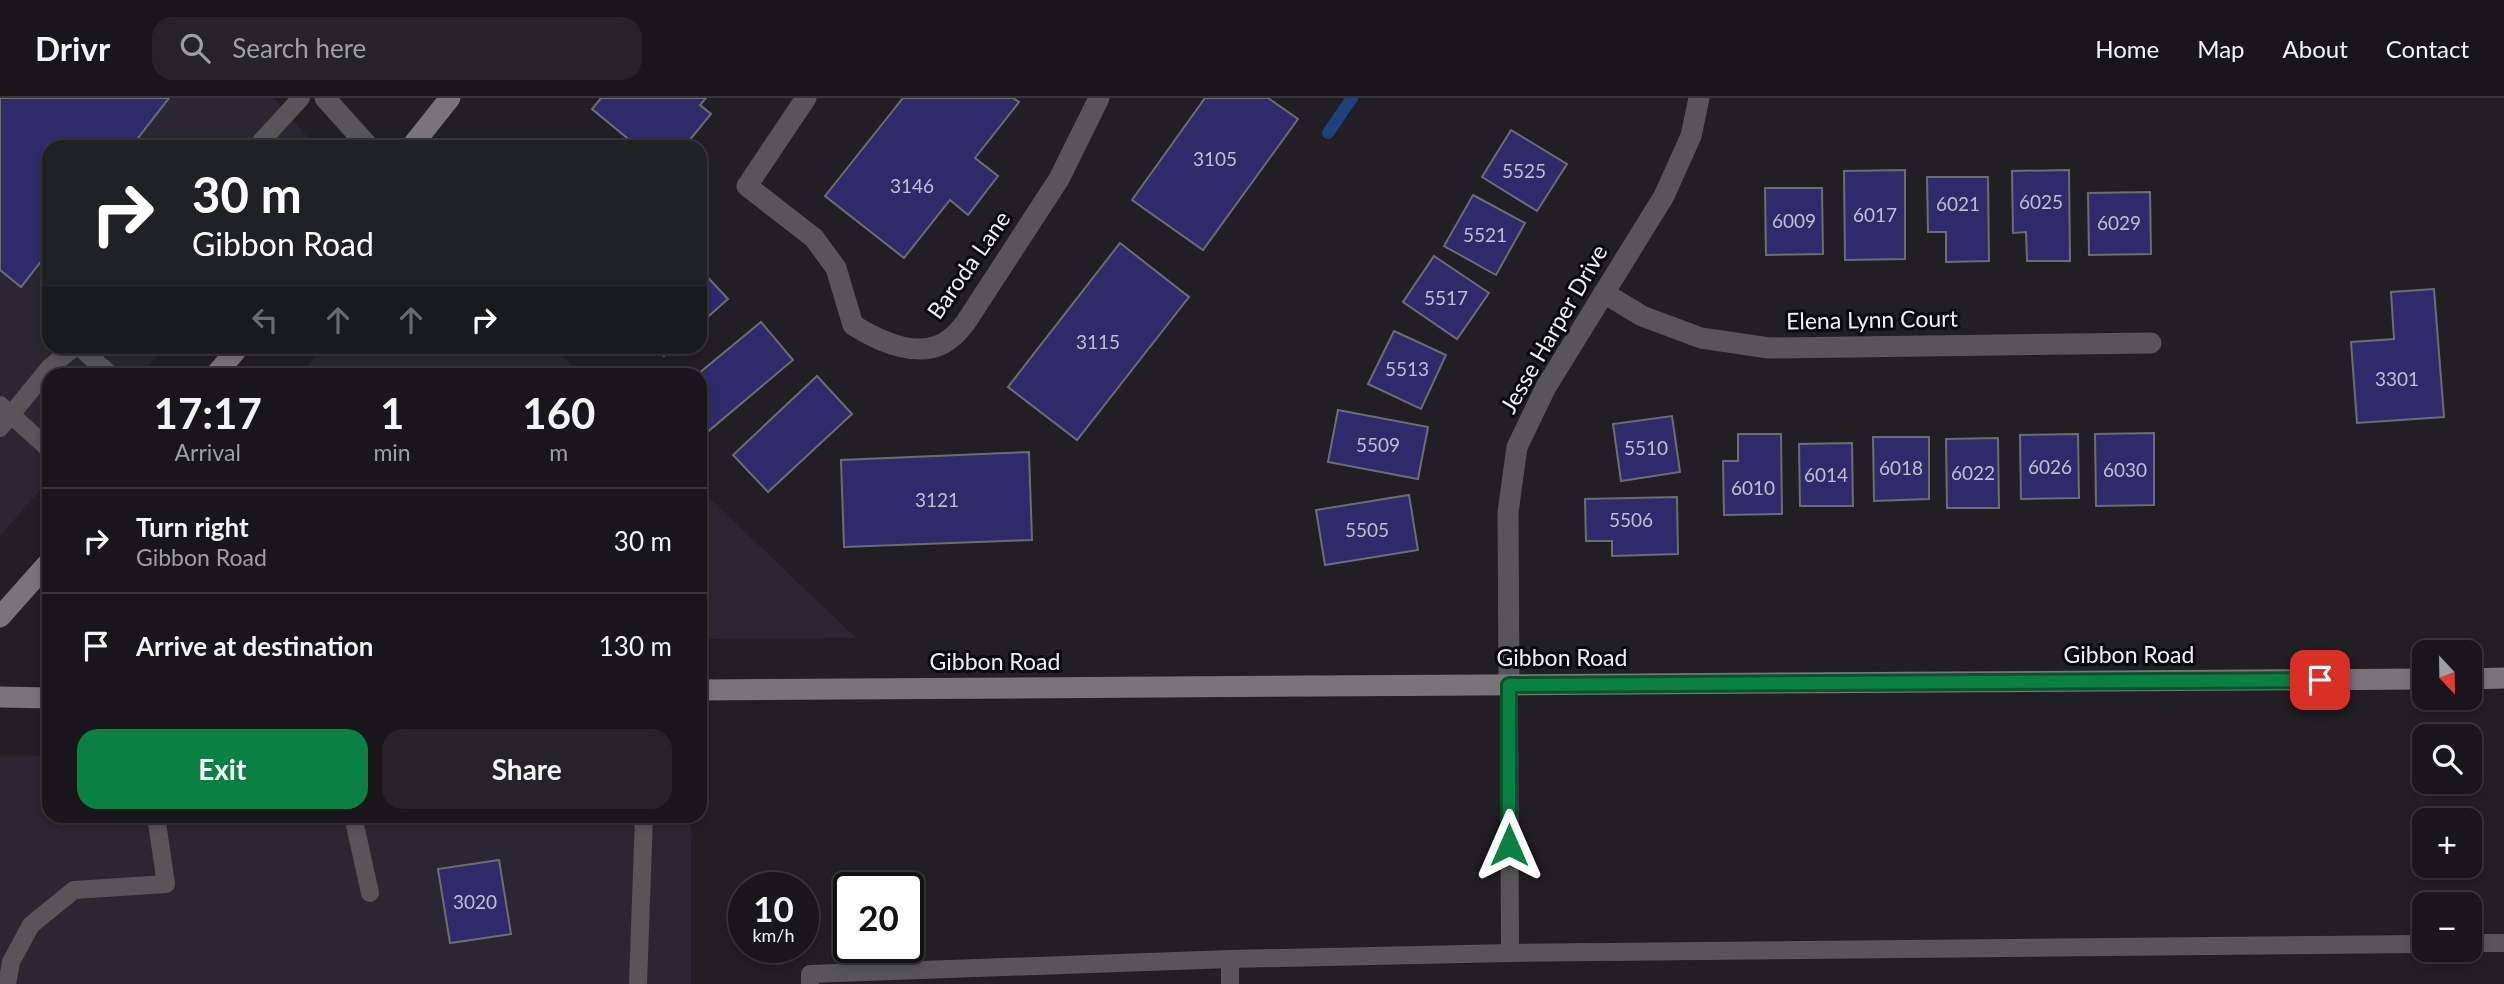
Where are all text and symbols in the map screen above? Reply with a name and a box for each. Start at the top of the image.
search box [152,17,642,80]
text: Drivr [35,28,110,68]
icon: search [176,29,214,67]
text: Search here [232,32,366,64]
text: Home [2095,34,2159,63]
text: Map [2197,34,2245,63]
text: About [2283,34,2348,63]
text: Contact [2386,34,2469,63]
house number: 3105 [1193,147,1237,170]
house number: 5525 [1502,159,1546,182]
text: 30 m [192,165,302,223]
icon: right [77,168,168,259]
house number: 3146 [890,174,934,197]
house number: 6025 [2019,190,2063,213]
house number: 6021 [1936,192,1980,215]
house number: 6017 [1853,203,1897,226]
street label: Baroda Lane [921,205,1016,324]
house number: 6009 [1772,209,1816,232]
house number: 6029 [2097,211,2141,234]
house number: 5521 [1463,223,1507,246]
text: Gibbon Road [192,224,374,263]
street label: Jesse Harper Drive [1493,239,1613,418]
house number: 5517 [1424,286,1468,309]
icon: left [246,301,284,339]
icon: ahead [319,301,357,339]
icon: ahead [392,301,430,339]
icon: right [465,301,503,339]
street label: Elena Lynn Court [1786,303,1959,334]
house number: 3115 [1076,330,1120,353]
house number: 5513 [1385,357,1429,380]
house number: 3301 [2375,367,2419,390]
text: 17:17 [154,388,262,438]
text: 1 [380,388,404,438]
text: 160 [522,388,595,438]
house number: 5509 [1356,433,1400,456]
house number: 5510 [1624,436,1668,459]
text: Arrival [175,438,241,466]
text: min [373,438,411,466]
text: m [549,438,568,466]
house number: 6026 [2028,455,2072,478]
house number: 6018 [1879,456,1923,479]
house number: 6030 [2103,458,2147,481]
house number: 6022 [1951,461,1995,484]
house number: 6014 [1804,463,1848,486]
house number: 6010 [1731,476,1775,499]
house number: 3121 [915,488,959,511]
house number: 5506 [1609,508,1653,531]
text: Turn right [136,511,249,543]
house number: 5505 [1345,518,1389,541]
icon: right [77,522,115,560]
text: 30 m [614,525,672,557]
text: Gibbon Road [136,543,267,571]
icon: arrive [77,627,115,665]
text: Arrive at destination [136,630,373,662]
text: 130 m [599,630,672,662]
street label: Gibbon Road [2064,640,2194,668]
north arrow [2412,640,2482,710]
map controls [2412,640,2482,962]
street label: Gibbon Road [1497,643,1627,671]
street label: Gibbon Road [930,647,1060,675]
pin [2290,650,2350,710]
icon: arrive [2301,661,2339,699]
button: search [2412,724,2482,794]
button: Exit [77,729,368,809]
button: Share [382,729,672,809]
position arrow [1472,808,1546,882]
button: + [2412,808,2482,878]
speed limit sign: 20 [833,872,924,963]
text: 10 [753,887,794,929]
house number: 3020 [453,890,497,913]
button: − [2412,892,2482,962]
text: km/h [752,924,795,946]

